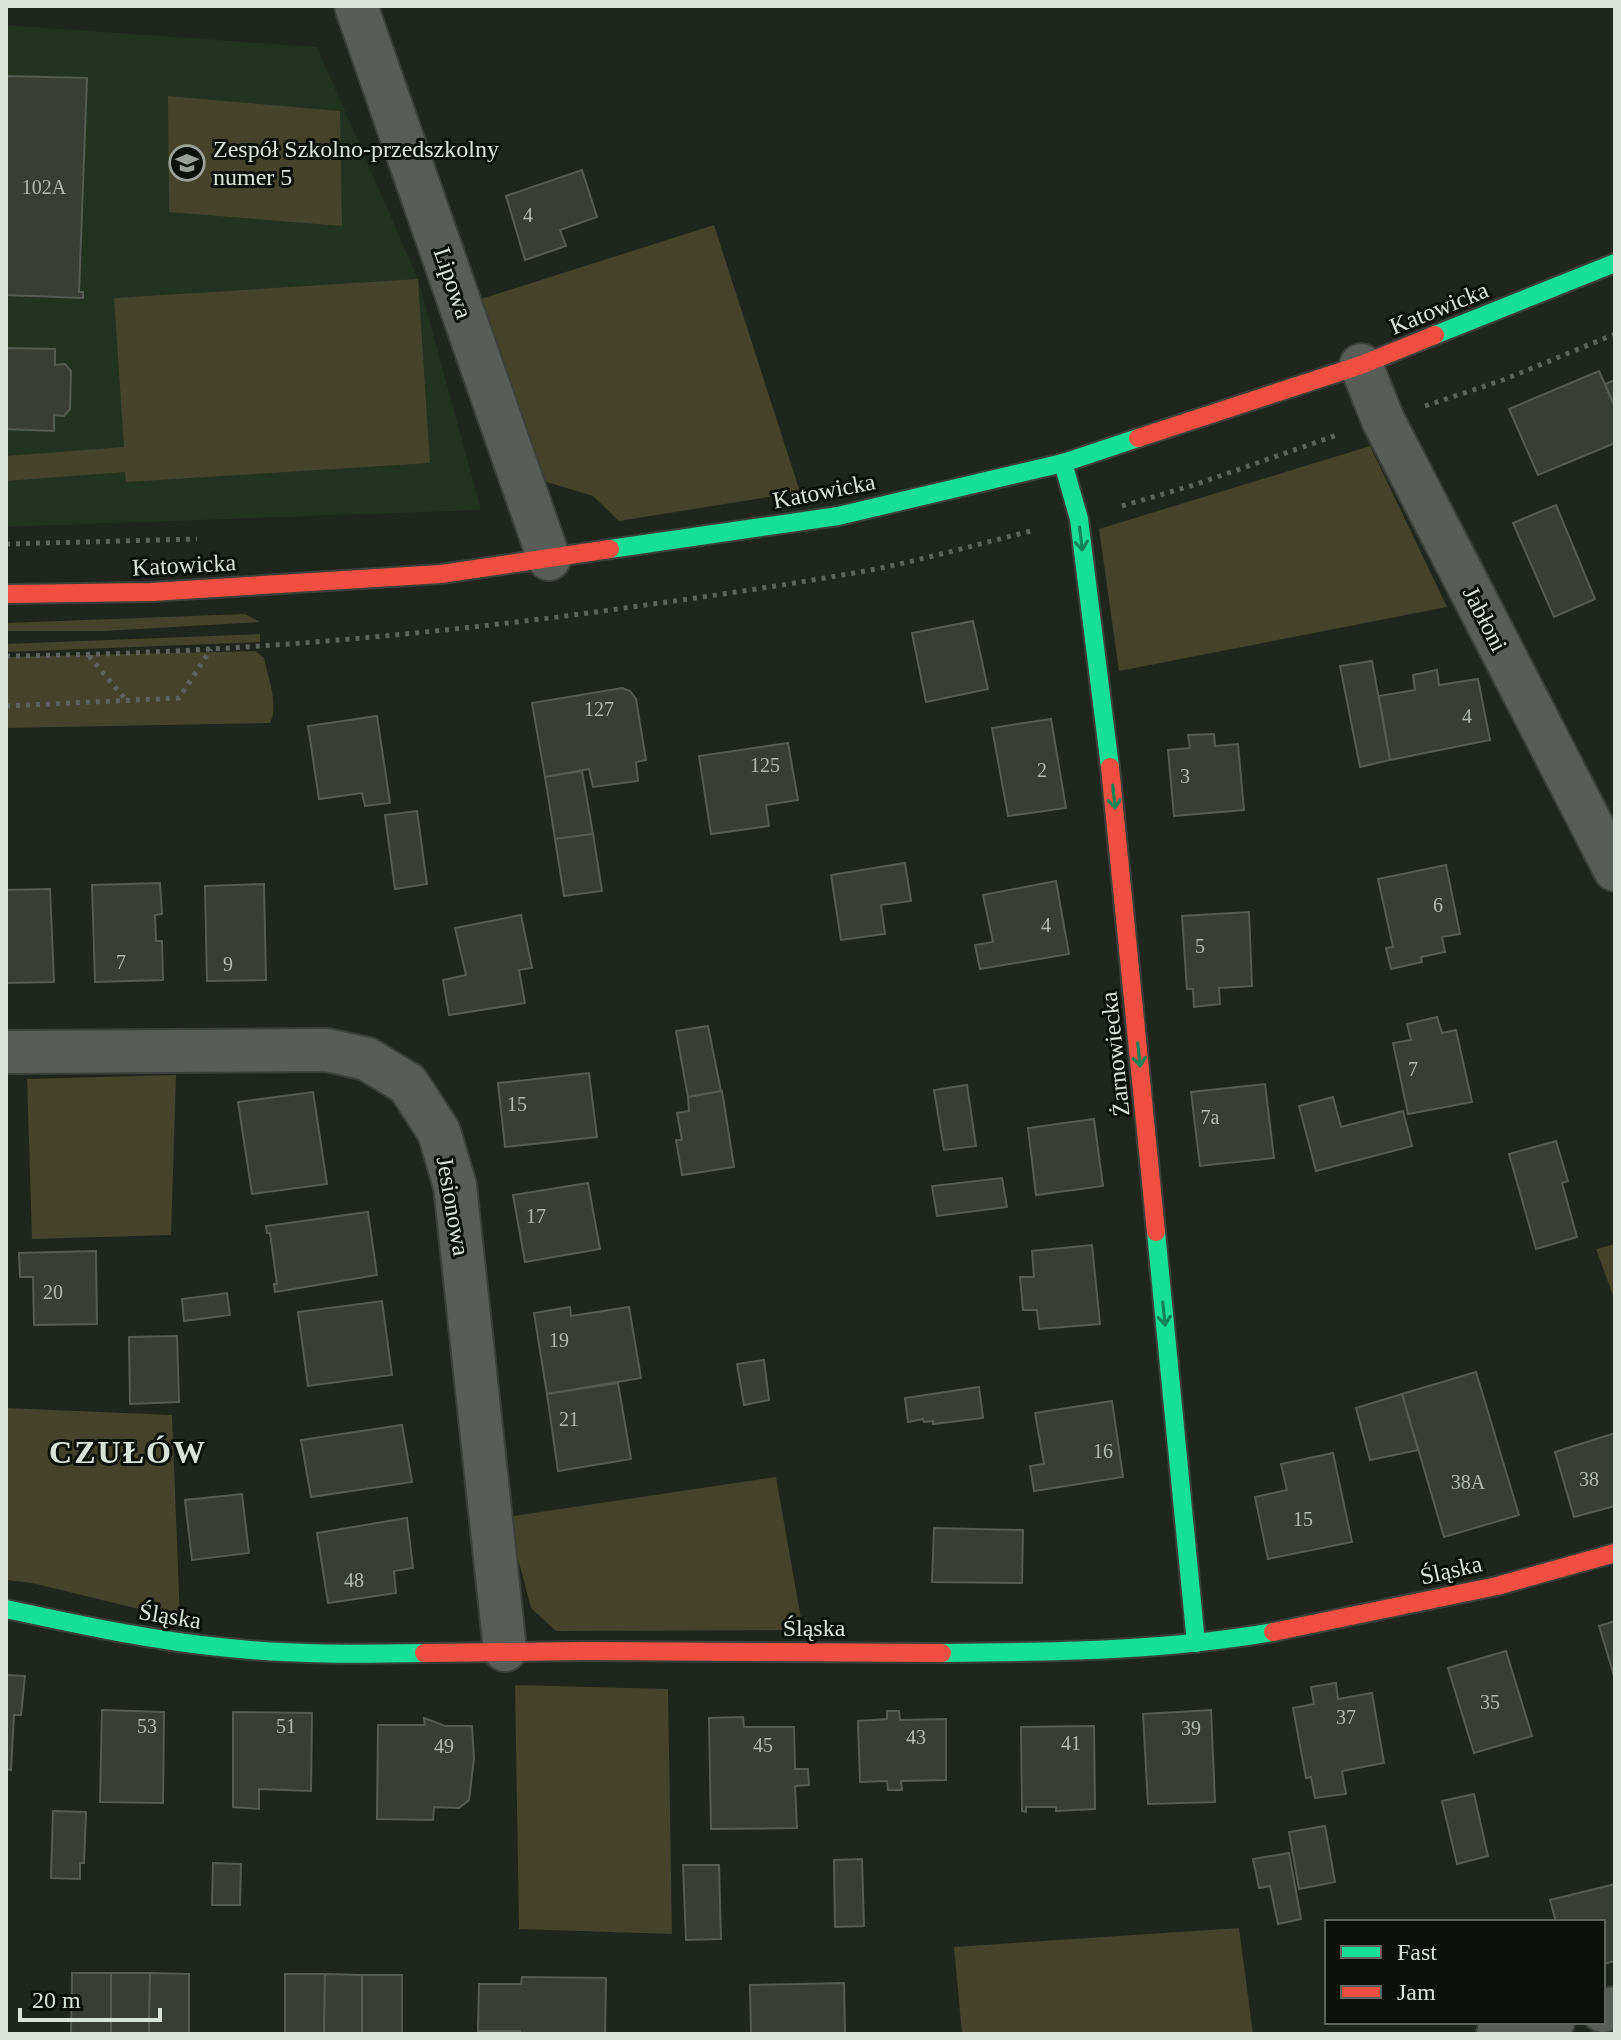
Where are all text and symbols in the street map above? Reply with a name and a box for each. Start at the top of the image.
place label: Zespół Szkolno-przedszkolny numer 5 [213,136,499,190]
school or university icon: Zespół Szkolno-przedszkolny numer 5 [168,144,206,182]
house number: 102A [22,176,67,198]
house number: 4 [523,204,533,226]
street label: Lipowa [429,244,477,322]
street label: Katowicka [1386,276,1492,340]
street label: Katowicka [770,468,878,514]
one-way arrow [1074,526,1089,551]
street label: Katowicka [131,549,237,581]
street label: Jabłoni [1458,582,1512,656]
house number: 127 [584,698,614,720]
house number: 4 [1462,705,1472,727]
house number: 125 [750,754,780,776]
house number: 2 [1037,759,1047,781]
house number: 3 [1180,765,1190,787]
one-way arrow [1106,783,1121,810]
house number: 6 [1433,894,1443,916]
house number: 4 [1041,914,1051,936]
house number: 5 [1195,935,1205,957]
house number: 7 [116,951,126,973]
house number: 9 [223,953,233,975]
street label: Żarnowiecka [1095,990,1134,1118]
one-way arrow [1132,1041,1147,1068]
house number: 7 [1408,1058,1418,1080]
house number: 15 [507,1093,527,1115]
house number: 7a [1201,1106,1220,1128]
street label: Jesionowa [432,1155,475,1258]
house number: 17 [526,1205,546,1227]
house number: 20 [43,1281,63,1303]
one-way arrow [1157,1300,1172,1327]
house number: 19 [549,1329,569,1351]
house number: 21 [559,1408,579,1430]
district label: CZUŁÓW [49,1434,207,1470]
house number: 16 [1093,1440,1113,1462]
house number: 38 [1579,1468,1599,1490]
house number: 38A [1451,1471,1486,1493]
house number: 15 [1293,1508,1313,1530]
street label: Śląska [1418,1550,1485,1590]
house number: 48 [344,1569,364,1591]
street label: Śląska [137,1598,203,1634]
street label: Śląska [783,1615,846,1641]
house number: 35 [1480,1691,1500,1713]
house number: 37 [1336,1706,1356,1728]
house number: 53 [137,1715,157,1737]
house number: 51 [276,1715,296,1737]
house number: 39 [1181,1717,1201,1739]
house number: 43 [906,1726,926,1748]
house number: 41 [1061,1732,1081,1754]
house number: 45 [753,1734,773,1756]
house number: 49 [434,1735,454,1757]
legend [1325,1920,1605,2024]
text: Fast [1397,1939,1437,1965]
scale bar [20,1972,160,2022]
text: Jam [1397,1979,1436,2005]
text: 20 m [32,1987,81,2013]

